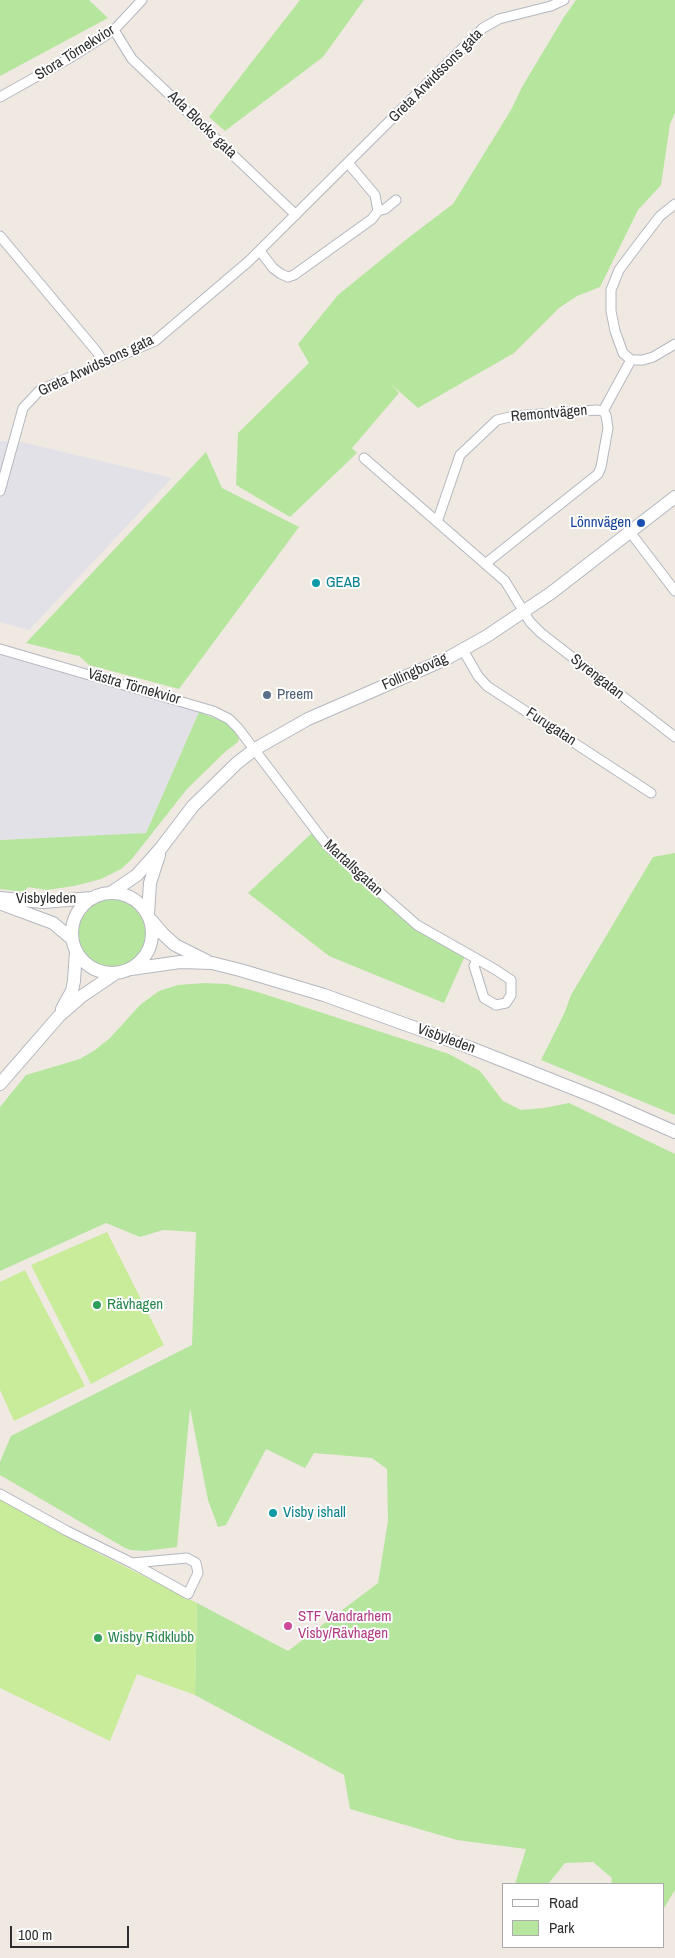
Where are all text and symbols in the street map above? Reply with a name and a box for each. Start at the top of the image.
street label: Stora Törnekvior [32,21,118,85]
street label: Greta Arwidssons gata [385,25,487,127]
street label: Ada Blocks gata [164,88,240,162]
street label: Greta Arwidssons gata [36,331,156,401]
street label: Remontvägen [510,402,588,426]
place label: Lönnvägen [570,514,631,532]
marker: Lönnvägen [635,517,647,529]
place label: GEAB [326,574,360,592]
marker: GEAB [310,577,322,589]
street label: Follingboväg [379,650,451,694]
street label: Syrengatan [567,651,627,703]
street label: Västra Törnekvior [86,665,182,709]
place label: Preem [277,686,313,704]
marker: Preem [261,689,273,701]
street label: Furugatan [523,704,579,750]
street label: Martallsgatan [320,836,386,900]
street label: Visbyleden [16,890,76,908]
street label: Visbyleden [414,1020,478,1058]
place label: Rävhagen [107,1296,163,1314]
marker: Rävhagen [91,1299,103,1311]
place label: Visby ishall [283,1504,346,1522]
marker: Visby ishall [267,1507,279,1519]
place label: STF Vandrarhem Visby/Rävhagen [298,1608,391,1643]
marker: STF Vandrarhem Visby/Rävhagen [282,1620,294,1632]
place label: Wisby Ridklubb [108,1629,194,1647]
marker: Wisby Ridklubb [92,1632,104,1644]
legend [502,1883,665,1948]
text: Road [549,1892,578,1913]
scale bar [12,1916,131,1948]
text: Park [549,1917,574,1938]
text: 100 m [18,1924,52,1945]

